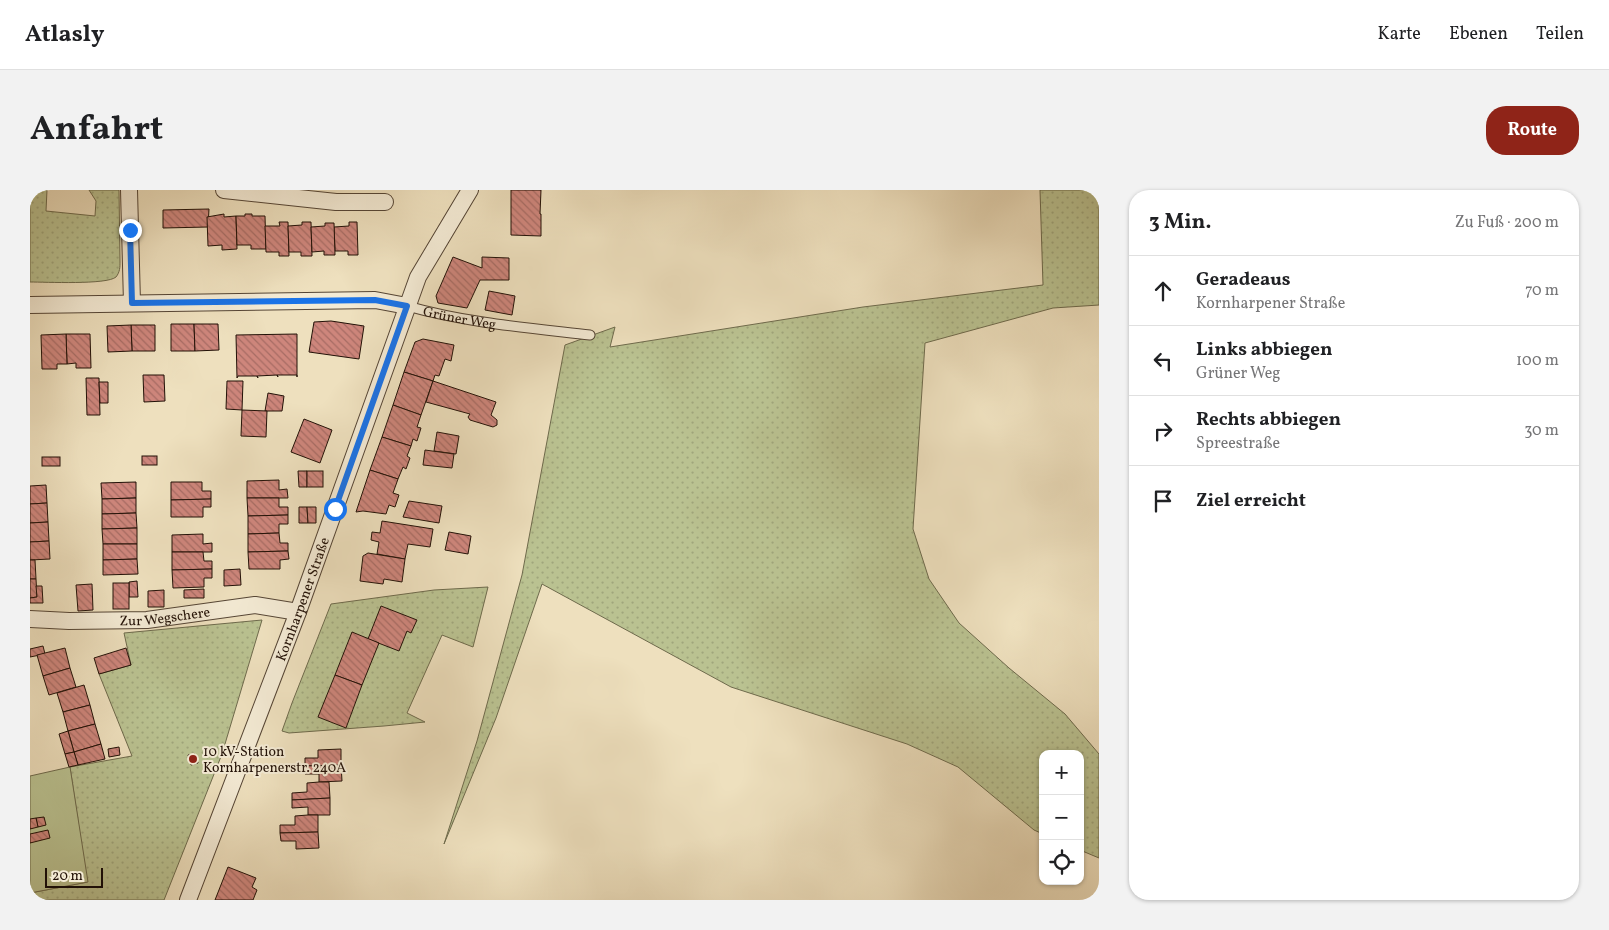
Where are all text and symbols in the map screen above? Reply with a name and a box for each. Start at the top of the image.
text: Atlasly [25,18,104,52]
text: Karte [1377,22,1421,47]
text: Ebenen [1449,22,1508,47]
text: Teilen [1536,22,1584,47]
text: Anfahrt [30,106,163,154]
button: Route [1486,106,1579,155]
text: 3 Min. [1149,208,1211,237]
text: Zu Fuß · 200 m [1455,212,1559,234]
route end [119,219,142,242]
text: Geradeaus [1196,267,1291,293]
icon: ahead [1149,277,1177,305]
text: 70 m [1525,280,1559,302]
text: Kornharpener Straße [1196,293,1345,315]
street label: Grüner Weg [421,303,497,335]
text: Links abbiegen [1196,337,1333,363]
icon: left [1149,347,1177,375]
text: 100 m [1516,350,1559,372]
text: Grüner Weg [1196,363,1281,385]
text: Rechts abbiegen [1196,407,1341,433]
icon: right [1149,417,1177,445]
text: 30 m [1524,420,1559,442]
text: Spreestraße [1196,433,1280,455]
icon: arrive [1149,487,1177,515]
text: Ziel erreicht [1196,488,1306,514]
route start [324,498,347,521]
street label: Kornharpener Straße [272,535,335,664]
street label: Zur Wegschere [119,603,212,631]
place label: 10 kV-Station Kornharpenerstr. 240A [203,743,346,778]
map controls [1039,750,1084,885]
button: + [1039,750,1084,795]
marker: 10 kV-Station Kornharpenerstr. 240A [187,753,199,765]
button: − [1039,795,1084,840]
button: locate [1039,840,1084,885]
scale bar [45,865,102,888]
text: 20 m [52,867,83,886]

